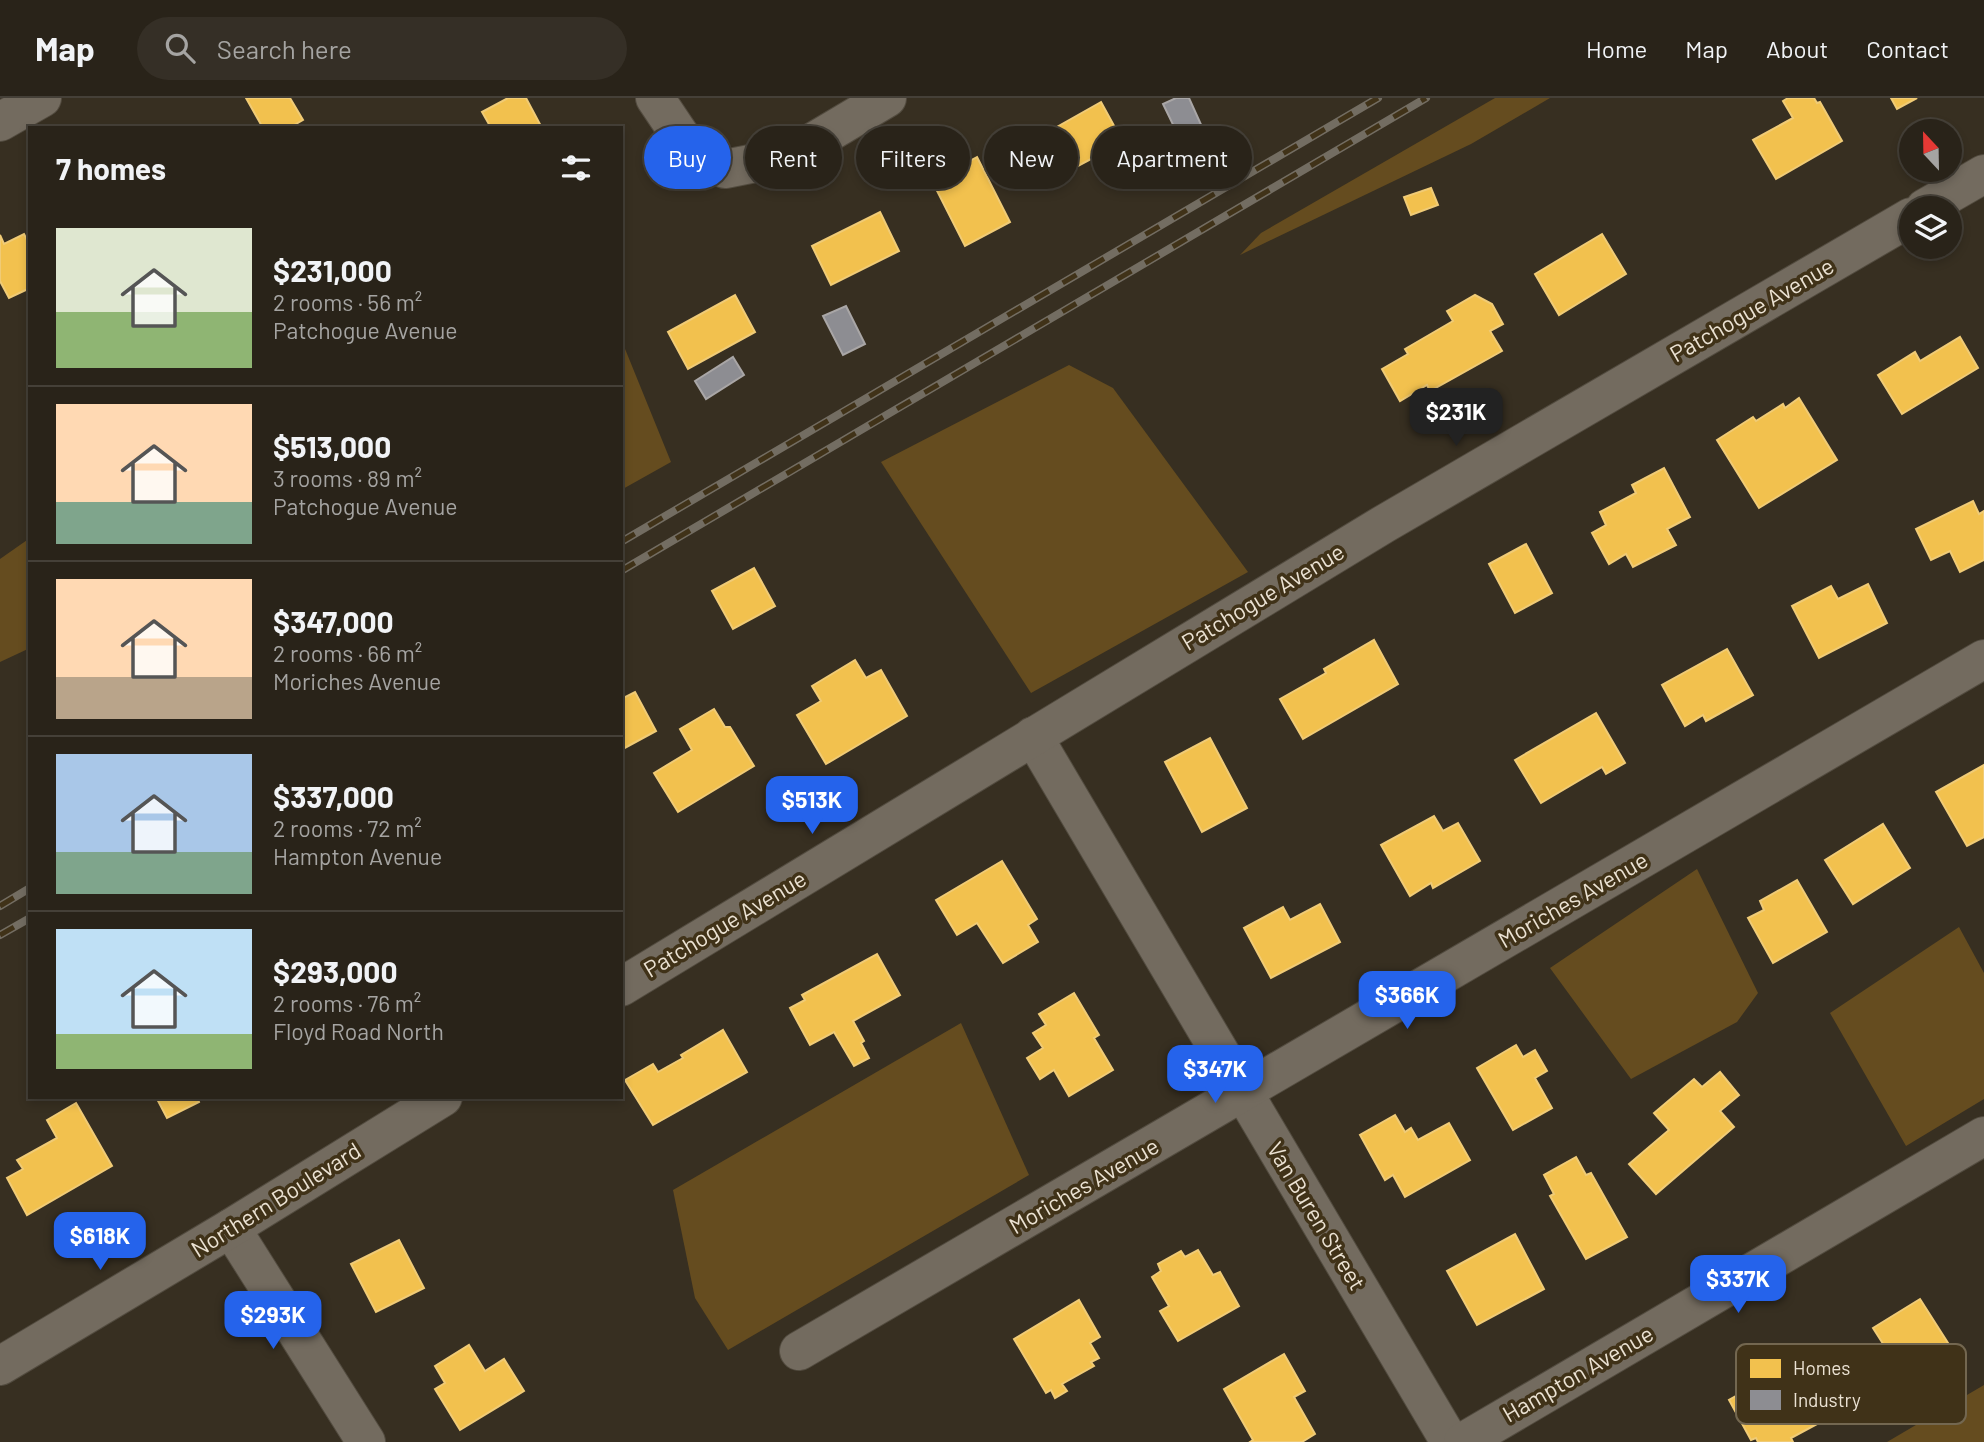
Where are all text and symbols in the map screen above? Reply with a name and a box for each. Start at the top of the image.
search box [137,17,627,80]
text: Map [35,28,95,68]
icon: search [161,29,199,67]
text: Search here [217,33,352,64]
text: Home [1586,34,1647,63]
text: Map [1685,34,1728,63]
text: About [1766,34,1828,63]
text: Contact [1866,34,1949,63]
north arrow [1899,119,1962,182]
map controls [1899,119,1962,259]
chip: Buy [644,126,731,189]
chip: Rent [745,126,842,189]
chip: Filters [856,126,970,189]
chip: New [984,126,1078,189]
chip: Apartment [1092,126,1252,189]
icon: filters [557,149,595,187]
text: 7 homes [56,150,166,186]
button: layers [1899,196,1962,259]
street label: Patchogue Avenue [1665,251,1838,367]
text: $231,000 [273,252,392,288]
icon: home [112,256,196,340]
text: 2 rooms · 56 m² [273,288,422,316]
text: Patchogue Avenue [273,316,458,344]
pin: $231K [1407,388,1505,448]
text: $231K [1426,397,1486,425]
text: $513,000 [273,428,391,464]
icon: home [112,432,196,516]
text: 3 rooms · 89 m² [273,464,422,492]
text: Patchogue Avenue [273,492,458,520]
street label: Patchogue Avenue [1176,537,1349,656]
text: $347,000 [273,603,394,639]
icon: home [112,607,196,691]
text: 2 rooms · 66 m² [273,639,422,667]
text: Moriches Avenue [273,667,441,695]
pin: $513K [763,776,861,836]
text: $337,000 [273,778,394,814]
icon: home [112,782,196,866]
text: $513K [782,785,842,813]
text: 2 rooms · 72 m² [273,814,422,842]
text: Hampton Avenue [273,842,442,870]
street label: Moriches Avenue [1493,845,1652,953]
street label: Patchogue Avenue [638,864,811,983]
text: $293,000 [273,953,398,989]
icon: home [112,957,196,1041]
pin: $366K [1358,972,1456,1031]
text: $366K [1375,980,1439,1008]
text: 2 rooms · 76 m² [273,989,421,1017]
text: Floyd Road North [273,1017,444,1045]
pin: $347K [1166,1046,1264,1105]
text: $347K [1183,1054,1247,1082]
street label: Moriches Avenue [1004,1131,1163,1239]
street label: Northern Boulevard [185,1136,365,1263]
street label: Van Buren Street [1262,1136,1372,1295]
pin: $618K [51,1212,149,1272]
text: $618K [70,1221,130,1249]
pin: $337K [1689,1256,1787,1315]
text: $337K [1706,1264,1770,1292]
pin: $293K [224,1292,322,1351]
text: $293K [240,1300,306,1328]
street label: Hampton Avenue [1497,1319,1658,1428]
legend [1736,1344,1966,1424]
text: Homes [1793,1356,1850,1379]
text: Industry [1793,1388,1861,1411]

